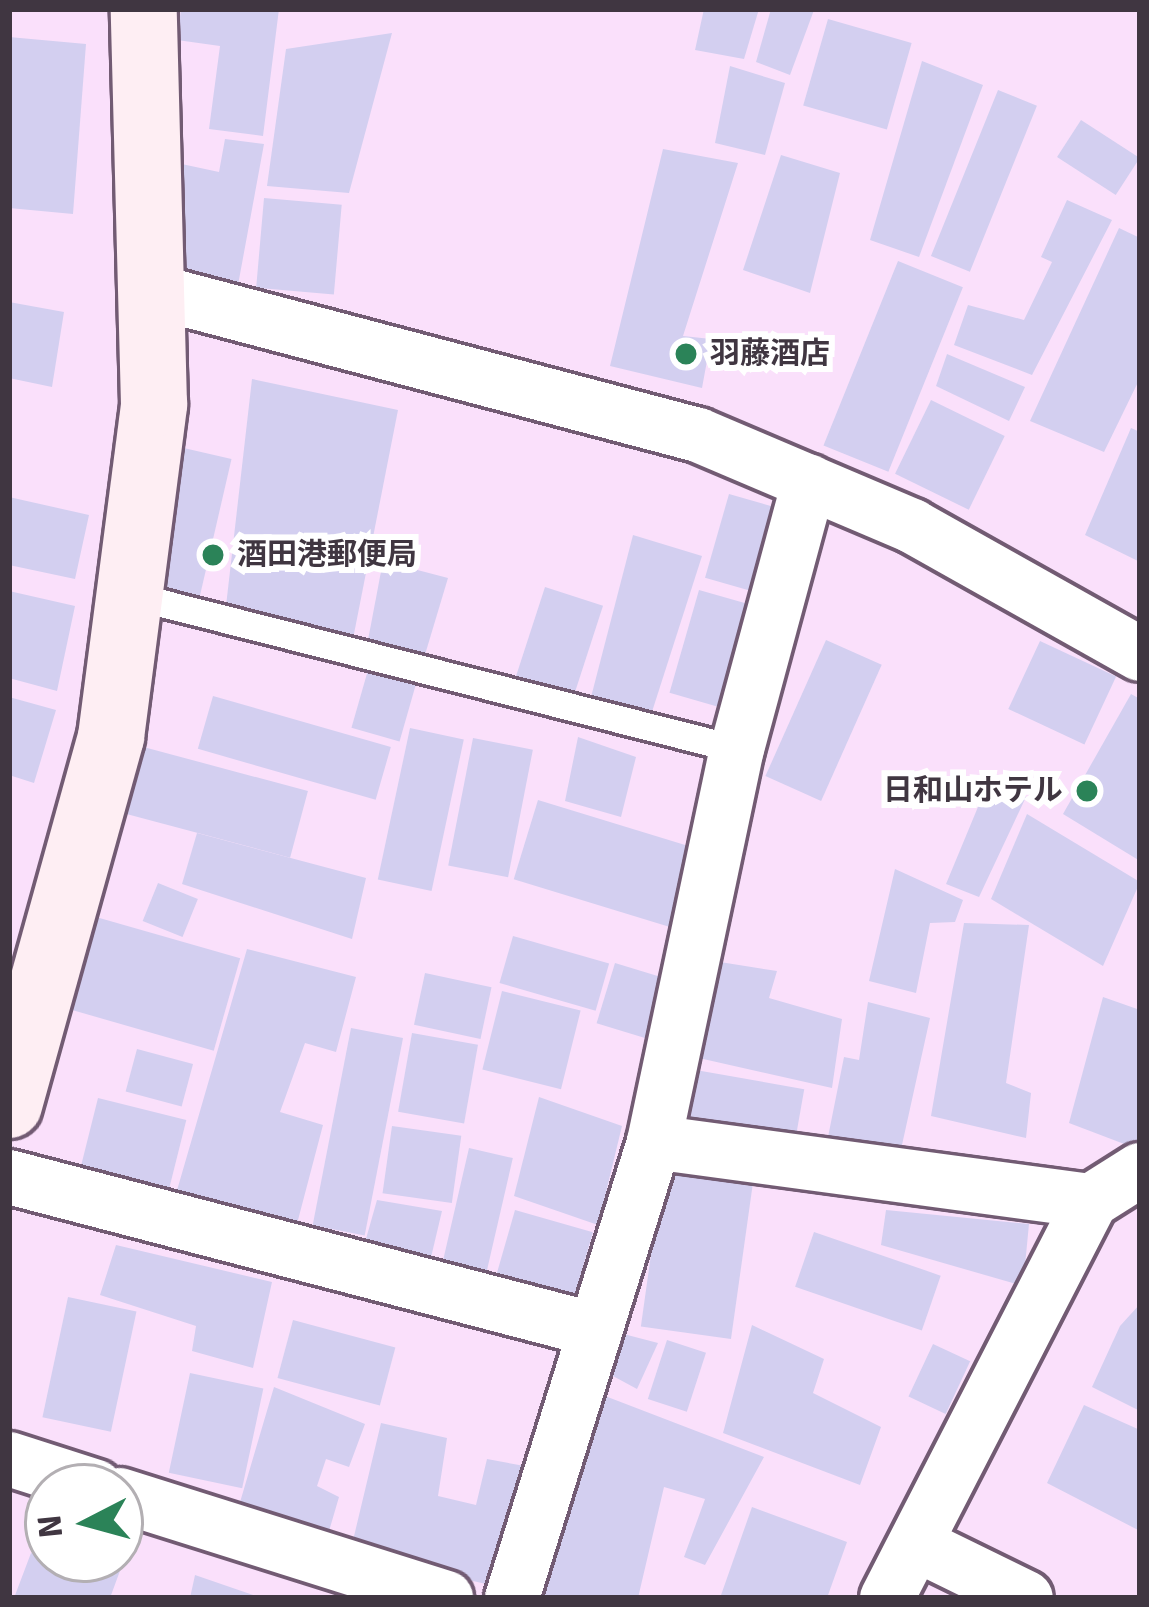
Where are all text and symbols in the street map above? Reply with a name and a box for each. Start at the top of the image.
place label: 羽藤酒店 [710,336,830,372]
marker: 羽藤酒店 [673,341,699,367]
place label: 酒田港郵便局 [237,537,417,573]
marker: 酒田港郵便局 [200,542,226,568]
place label: 日和山ホテル [883,773,1063,809]
marker: 日和山ホテル [1074,778,1100,804]
north arrow [24,1463,144,1583]
text: N [29,1513,72,1540]

